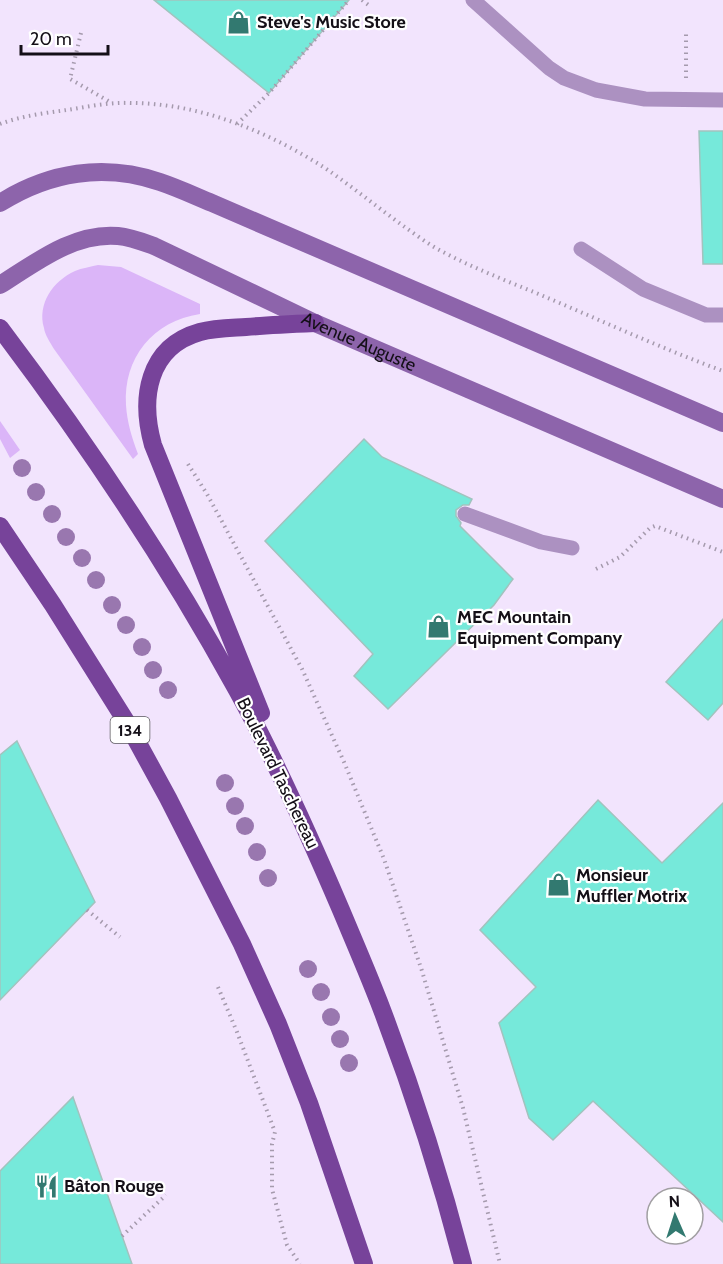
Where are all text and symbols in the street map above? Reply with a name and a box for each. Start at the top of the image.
shop icon: Steve's Music Store [226,9,252,35]
place label: Steve's Music Store [257,11,406,33]
scale bar [21,18,108,56]
text: 20 m [30,28,72,50]
street label: Avenue Auguste [298,307,420,376]
place label: MEC Mountain Equipment Company [457,606,622,649]
shop icon: MEC Mountain Equipment Company [426,614,452,640]
street label: Boulevard Taschereau [232,694,324,852]
road number: 134 [110,717,150,743]
place label: Monsieur Muffler Motrix [576,864,687,907]
shop icon: Monsieur Muffler Motrix [545,872,571,898]
restaurant icon: Bâton Rouge [33,1173,59,1199]
place label: Bâton Rouge [64,1175,164,1197]
north arrow [645,1186,705,1246]
text: N [668,1192,680,1211]

